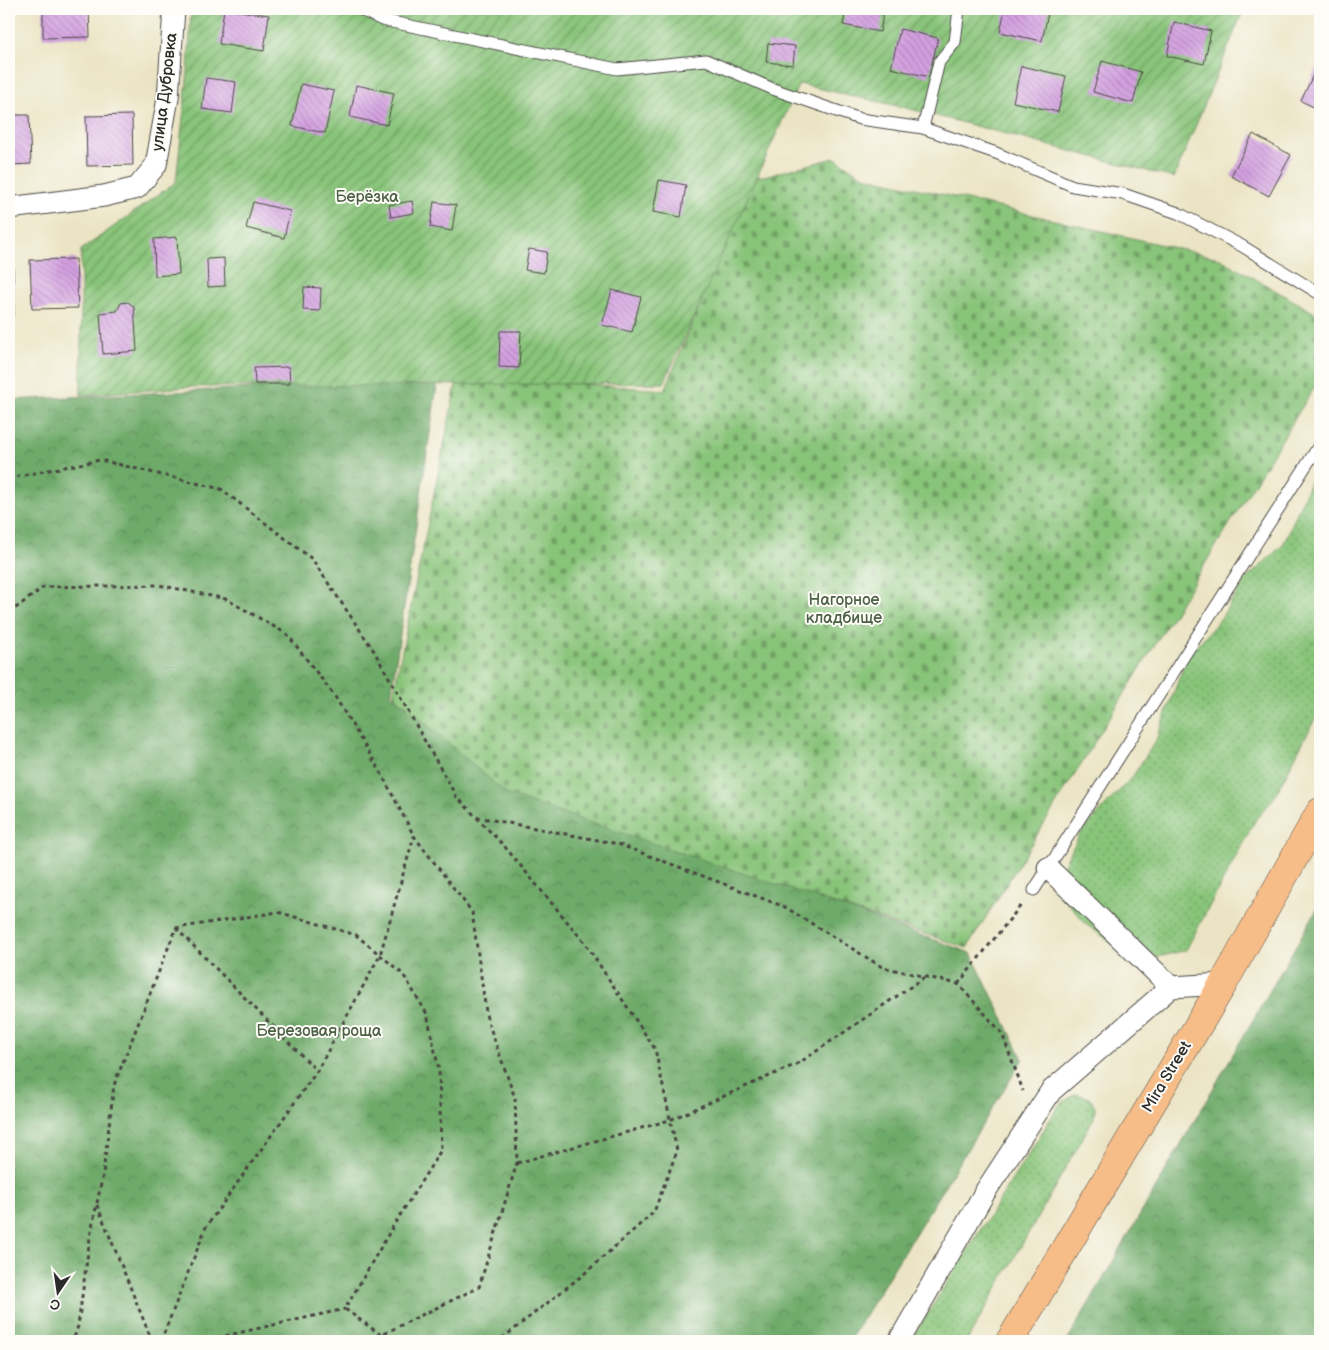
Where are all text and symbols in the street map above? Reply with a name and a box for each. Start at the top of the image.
street label: улица Дубровка [148,31,182,152]
park label: Берёзка [335,188,399,207]
park label: Нагорное кладбище [806,591,882,628]
park label: Березовая роща [257,1022,382,1041]
street label: Mira Street [1138,1038,1196,1116]
north arrow [32,1268,82,1318]
text: С [48,1295,62,1314]

